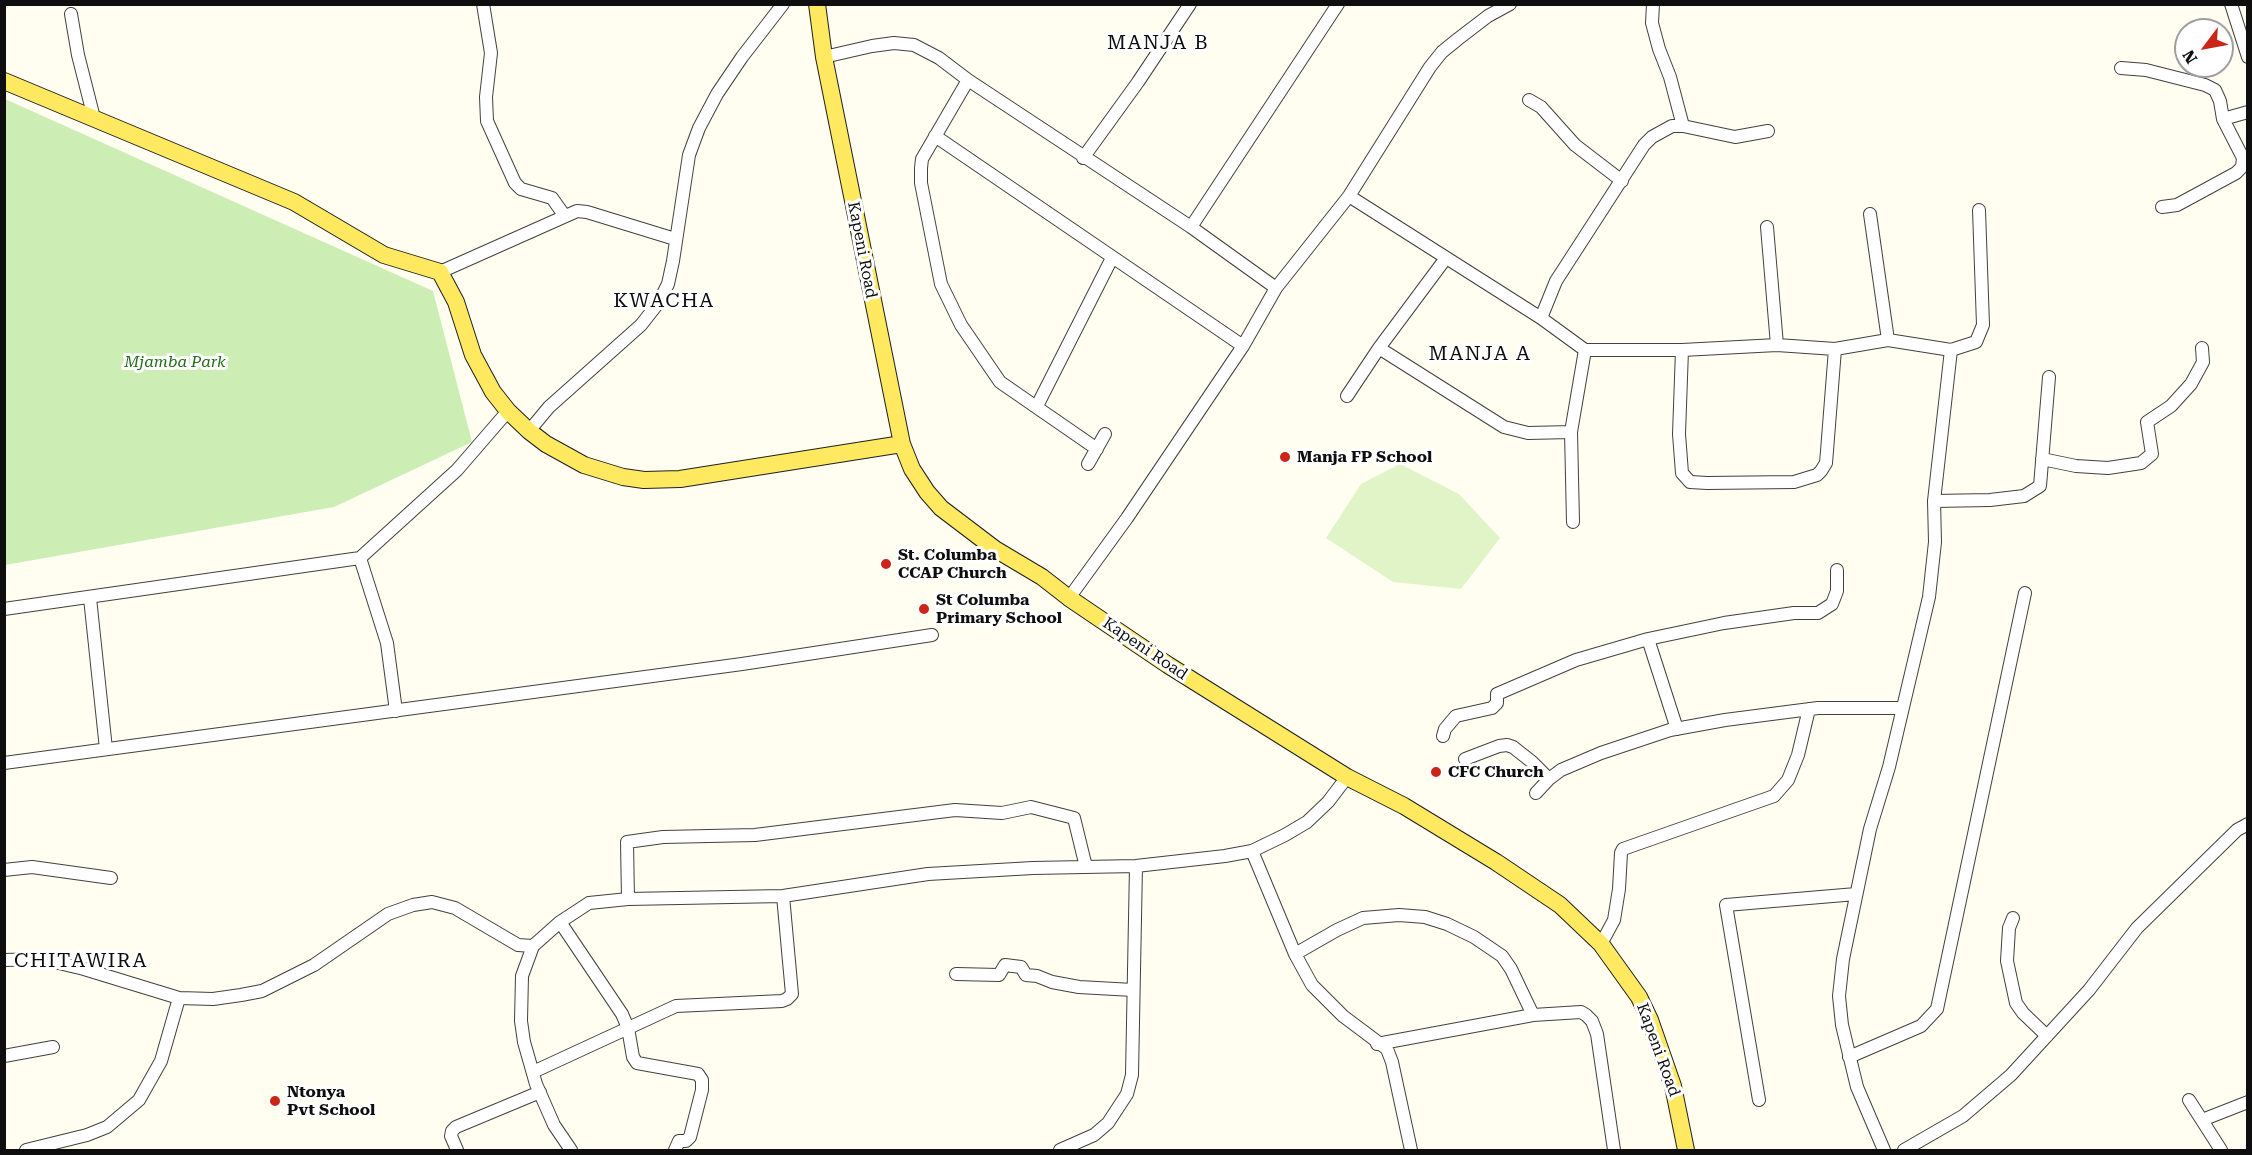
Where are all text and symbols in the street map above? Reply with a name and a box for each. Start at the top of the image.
north arrow [2174,18,2234,78]
district label: MANJA B [1107,31,1209,55]
text: N [2179,46,2201,67]
street label: Kapeni Road [843,200,881,300]
district label: KWACHA [613,289,715,313]
district label: MANJA A [1429,342,1531,366]
park label: Mjamba Park [124,352,226,372]
place label: Manja FP School [1297,447,1432,467]
marker: Manja FP School [1278,450,1292,464]
place label: St. Columba CCAP Church [898,545,1007,583]
marker: St. Columba CCAP Church [879,557,893,571]
place label: St Columba Primary School [936,590,1062,628]
marker: St Columba Primary School [917,602,931,616]
street label: Kapeni Road [1099,614,1191,684]
place label: CFC Church [1448,762,1544,782]
marker: CFC Church [1429,765,1443,779]
district label: CHITAWIRA [14,949,148,973]
street label: Kapeni Road [1632,1001,1684,1099]
place label: Ntonya Pvt School [287,1082,375,1120]
marker: Ntonya Pvt School [268,1094,282,1108]

